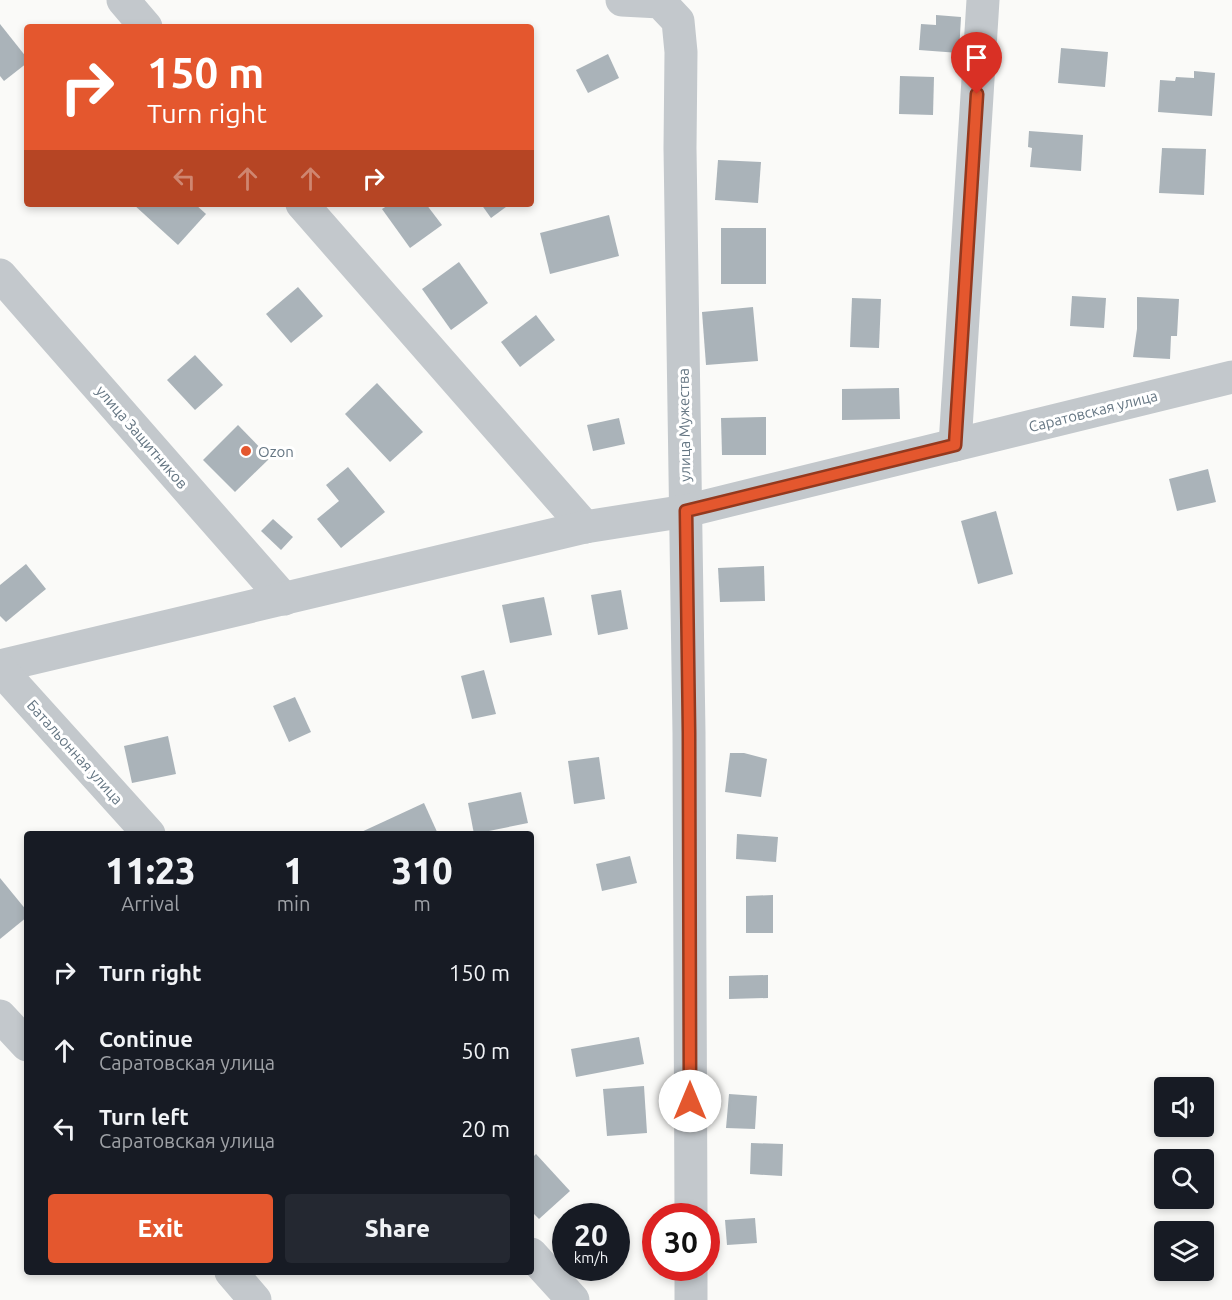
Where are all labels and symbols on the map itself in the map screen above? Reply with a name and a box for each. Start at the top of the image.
pin [951,32,1002,94]
street label: улица Мужества [675,368,693,482]
street label: улица Защитников [93,382,191,492]
street label: Саратовская улица [1027,387,1159,435]
place label: Ozon [258,443,294,460]
marker: Ozon [239,444,253,458]
street label: Батальонная улица [24,696,126,808]
position arrow [658,1069,722,1133]
speed limit sign: 30 [642,1203,720,1281]

